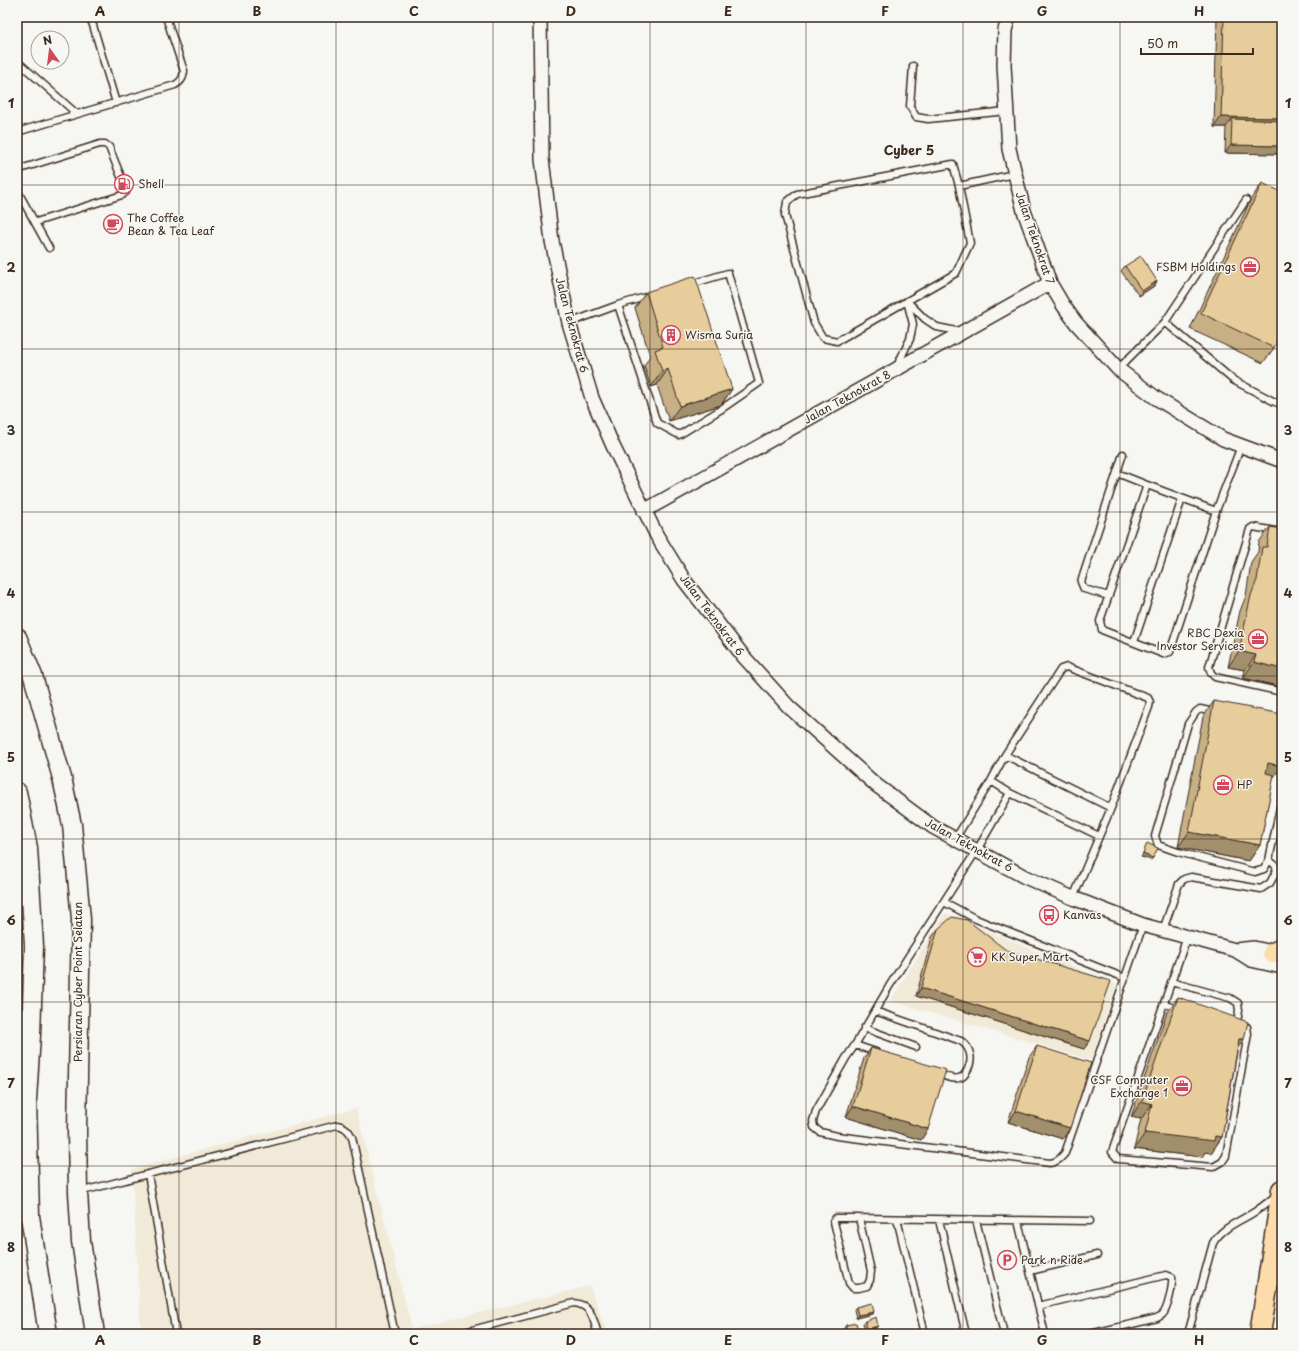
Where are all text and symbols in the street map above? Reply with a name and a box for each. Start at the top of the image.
text: A [95,1,105,20]
text: B [253,1,262,20]
text: C [409,1,419,20]
text: D [566,1,576,20]
text: E [724,1,732,20]
text: F [881,1,889,20]
text: G [1037,1,1047,20]
text: H [1194,1,1204,20]
north arrow [30,30,70,70]
text: N [41,30,54,49]
scale bar [1141,30,1253,56]
text: 50 m [1147,34,1178,52]
text: 1 [8,93,14,112]
text: 1 [1285,93,1291,112]
district label: Cyber 5 [884,140,934,159]
fuel station icon: Shell [113,173,135,195]
place label: Shell [138,175,164,192]
street label: Jalan Teknokrat 7 [1012,189,1059,286]
place label: The Coffee Bean & Tea Leaf [127,209,216,239]
cafe icon: The Coffee Bean & Tea Leaf [102,213,124,235]
office icon: FSBM Holdings [1239,256,1261,278]
text: 2 [6,257,16,276]
text: 2 [1283,257,1293,276]
place label: FSBM Holdings [1156,258,1236,275]
street label: Jalan Teknokrat 6 [552,275,593,375]
building icon: Wisma Suria [660,324,682,346]
place label: Wisma Suria [685,326,753,343]
street label: Jalan Teknokrat 8 [800,365,894,428]
text: 3 [7,420,16,439]
text: 3 [1284,420,1293,439]
street label: Jalan Teknokrat 6 [676,570,749,659]
text: 4 [7,583,16,602]
text: 4 [1284,583,1293,602]
place label: RBC Dexia Investor Services [1157,624,1244,654]
office icon: RBC Dexia Investor Services [1247,628,1269,650]
text: 5 [7,747,15,766]
text: 5 [1284,747,1292,766]
office icon: HP [1212,774,1234,796]
place label: HP [1237,776,1253,793]
street label: Jalan Teknokrat 6 [922,813,1017,876]
street label: Persiaran Cyber Point Selatan [69,902,86,1062]
bus stop icon: Kanvas [1038,904,1060,926]
place label: Kanvas [1063,906,1101,923]
text: 6 [6,910,16,929]
text: 6 [1283,910,1293,929]
supermarket icon: KK Super Mart [966,946,988,968]
place label: KK Super Mart [991,948,1070,965]
place label: CSF Computer Exchange 1 [1090,1071,1169,1101]
text: 7 [7,1073,15,1092]
text: 7 [1284,1073,1292,1092]
office icon: CSF Computer Exchange 1 [1171,1075,1193,1097]
text: 8 [7,1237,15,1256]
text: 8 [1284,1237,1292,1256]
parking icon: Park n Ride [996,1249,1018,1271]
place label: Park n Ride [1021,1251,1083,1268]
text: A [95,1330,105,1349]
text: B [253,1330,262,1349]
text: C [409,1330,419,1349]
text: D [566,1330,576,1349]
text: E [724,1330,732,1349]
text: F [881,1330,889,1349]
text: G [1037,1330,1047,1349]
text: H [1194,1330,1204,1349]

